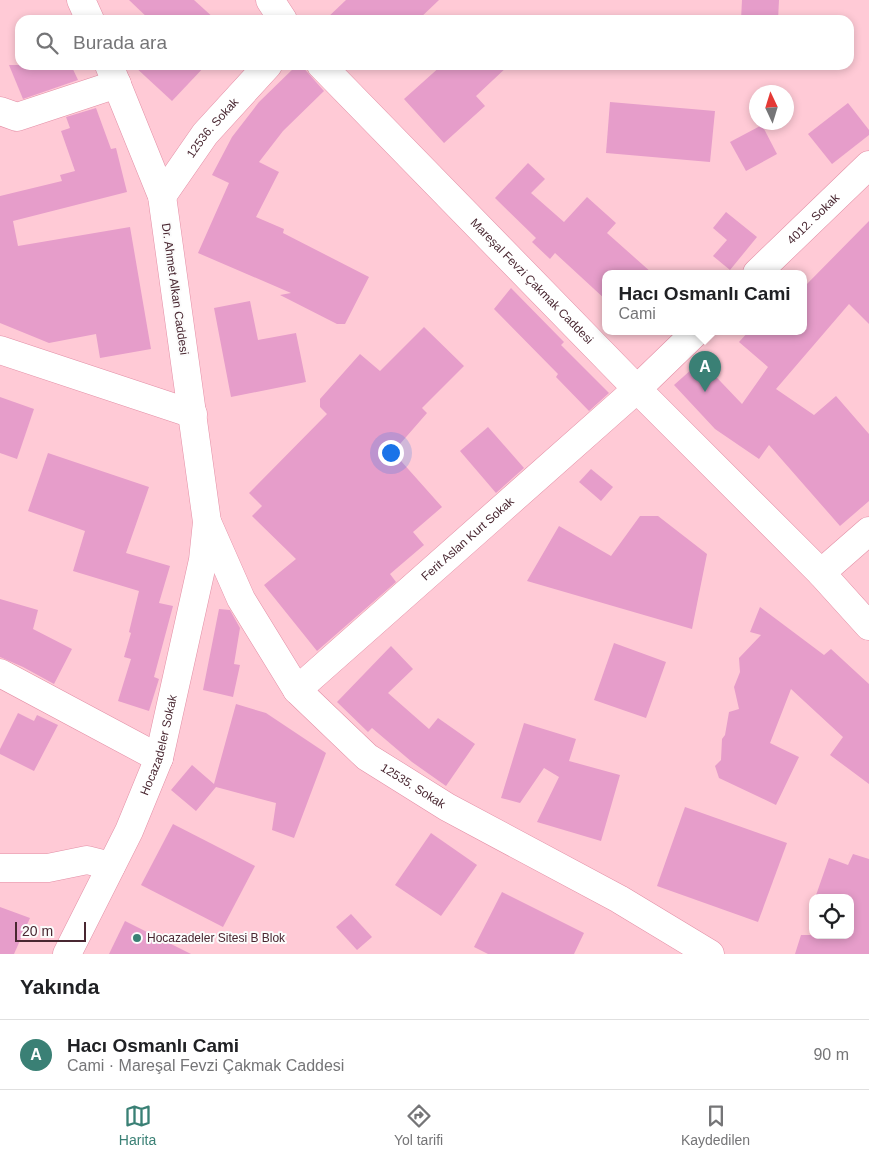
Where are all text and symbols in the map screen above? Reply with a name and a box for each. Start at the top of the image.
search box [15,15,854,70]
icon: search [33,29,61,57]
text: Burada ara [73,32,167,53]
north arrow [749,85,794,130]
street label: 12536. Sokak [184,94,242,160]
street label: 4012. Sokak [784,190,843,247]
street label: Mareşal Fevzi Çakmak Caddesi [468,216,596,347]
street label: Dr. Ahmet Alkan Caddesi [159,222,191,356]
popup [602,270,807,335]
text: Hacı Osmanlı Cami [618,283,791,304]
text: Cami [618,305,656,322]
pin: A [689,351,721,392]
your location [378,440,404,466]
street label: Ferit Aslan Kurt Sokak [419,494,518,584]
street label: Hocazadeler Sokak [137,693,180,797]
street label: 12535. Sokak [378,760,449,812]
map controls [809,894,854,939]
button: locate [809,894,854,939]
scale bar [15,919,86,942]
text: 20 m [22,923,53,939]
place label: Hocazadeler Sitesi B Blok [147,931,286,945]
marker: Hocazadeler Sitesi B Blok [131,932,143,944]
text: Yakında [20,975,99,998]
text: Hacı Osmanlı Cami [67,1035,239,1056]
text: A [30,1046,42,1063]
text: 90 m [813,1046,849,1063]
text: Cami · Mareşal Fevzi Çakmak Caddesi [67,1057,344,1074]
tab: Harita [119,1102,156,1148]
tab: Yol tarifi [394,1102,443,1148]
tab: Kaydedilen [681,1102,750,1148]

